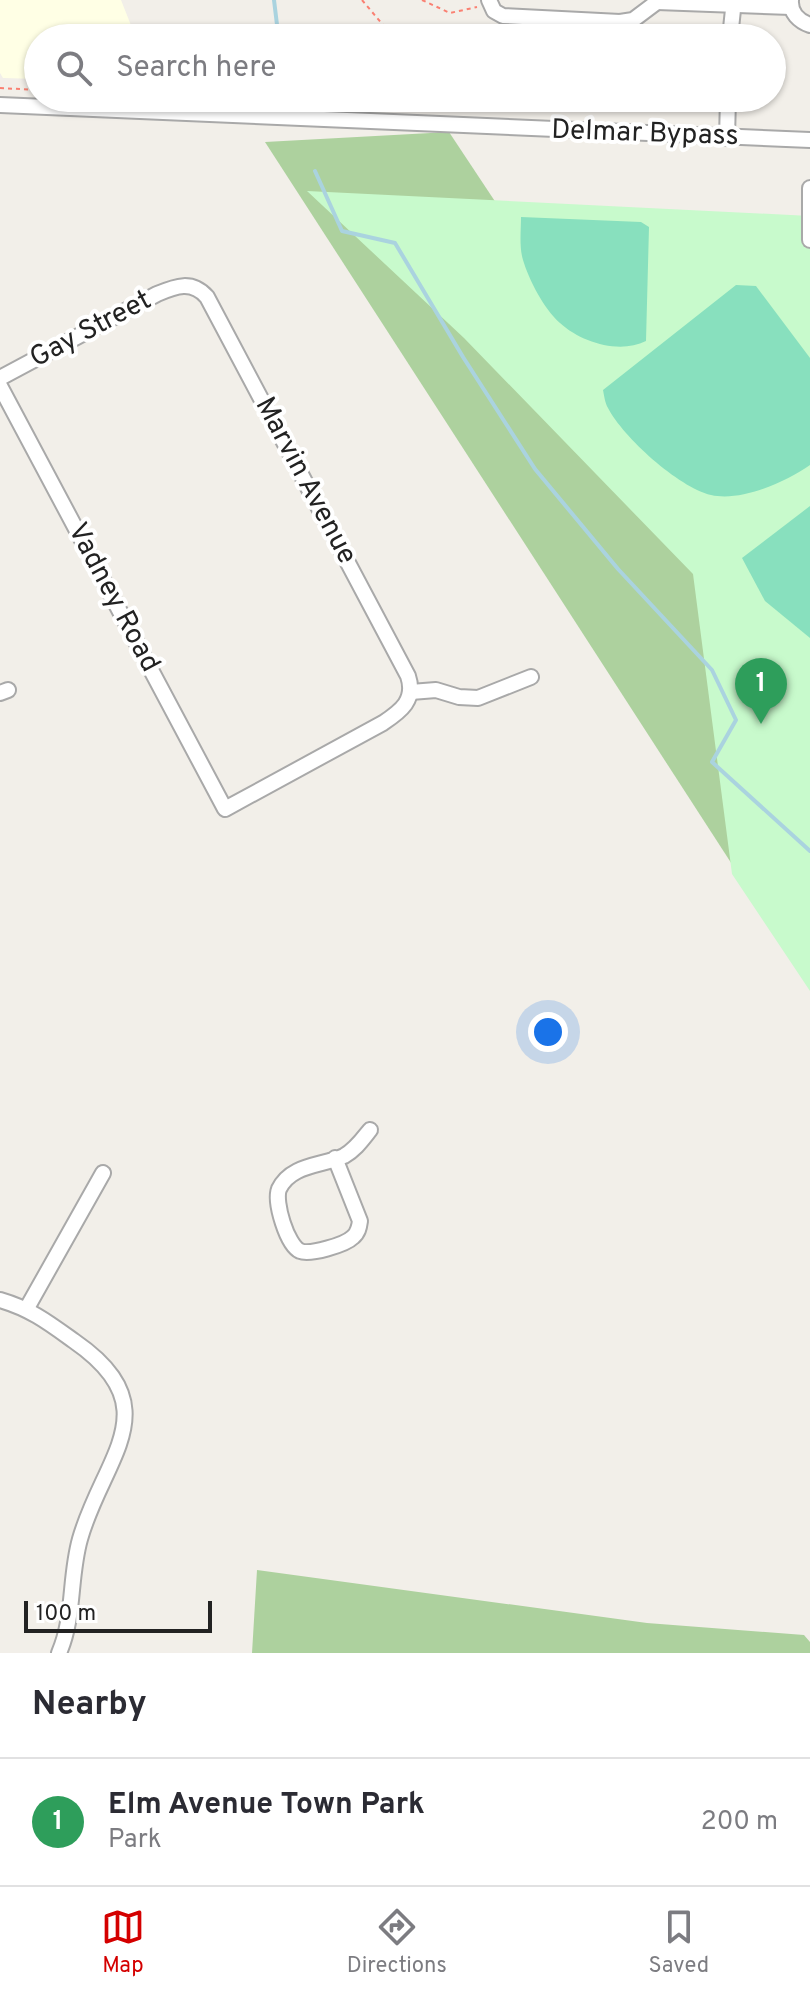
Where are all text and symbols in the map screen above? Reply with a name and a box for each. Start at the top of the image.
search box [24,24,786,112]
icon: search [52,46,96,90]
text: Search here [116,50,276,87]
street label: Delmar Bypass [551,113,739,155]
street label: Gay Street [24,283,158,377]
street label: Marvin Avenue [246,391,364,571]
street label: Vadney Road [59,517,167,679]
pin: 1 [735,658,787,724]
your location [528,1012,568,1052]
scale bar [24,1597,212,1633]
text: 100 m [36,1601,96,1628]
text: Nearby [32,1684,147,1727]
text: Elm Avenue Town Park [108,1787,425,1824]
text: 1 [53,1806,63,1839]
text: 200 m [701,1806,778,1839]
text: Park [108,1824,162,1857]
tab: Map [101,1905,145,1980]
tab: Directions [347,1905,447,1980]
tab: Saved [649,1905,709,1980]

